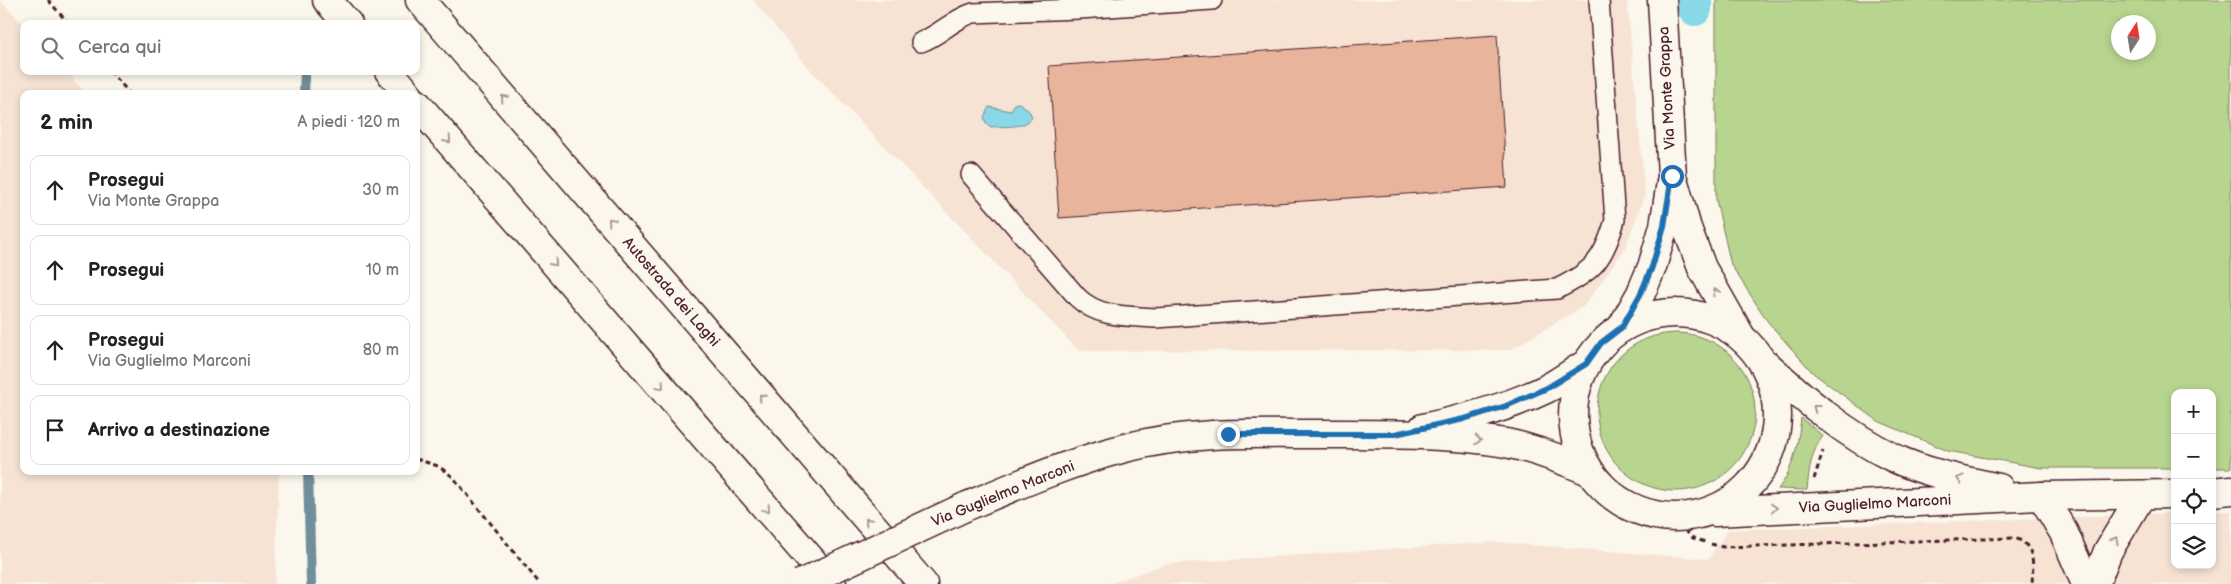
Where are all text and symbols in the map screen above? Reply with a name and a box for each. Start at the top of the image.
north arrow [2111,15,2156,60]
search box [20,20,420,75]
street label: Via Monte Grappa [1654,26,1680,150]
icon: search [38,34,66,62]
text: Cerca qui [78,36,161,59]
one-way arrow [502,95,510,104]
text: 2 min [40,110,93,135]
text: A piedi · 120 m [297,113,400,132]
one-way arrow [442,134,451,143]
route start [1661,165,1684,188]
text: Prosegui [88,169,164,192]
icon: ahead [41,176,69,204]
text: 30 m [362,181,399,200]
text: Via Monte Grappa [88,192,219,211]
one-way arrow [607,218,616,227]
street label: Autostrada dei Laghi [618,233,724,351]
icon: ahead [41,256,69,284]
one-way arrow [549,257,558,266]
text: Prosegui [88,259,164,282]
text: 10 m [366,261,399,280]
one-way arrow [1712,289,1722,298]
text: Prosegui [88,329,164,352]
icon: ahead [41,336,69,364]
text: 80 m [363,341,399,360]
text: Via Guglielmo Marconi [88,352,251,371]
one-way arrow [655,380,664,389]
map controls [2171,389,2216,569]
button: + [2171,389,2216,434]
one-way arrow [759,394,768,403]
one-way arrow [1813,405,1822,413]
icon: arrive [41,416,69,444]
text: Arrivo a destinazione [88,419,270,442]
route end [1217,423,1240,446]
button: − [2171,434,2216,479]
one-way arrow [1475,435,1483,446]
street label: Via Guglielmo Marconi [929,457,1077,531]
one-way arrow [1956,475,1964,485]
button: locate [2171,479,2216,524]
street label: Via Guglielmo Marconi [1798,491,1952,517]
one-way arrow [761,503,770,512]
one-way arrow [1771,503,1779,514]
one-way arrow [865,517,874,526]
button: layers [2171,524,2216,569]
one-way arrow [2109,536,2119,545]

